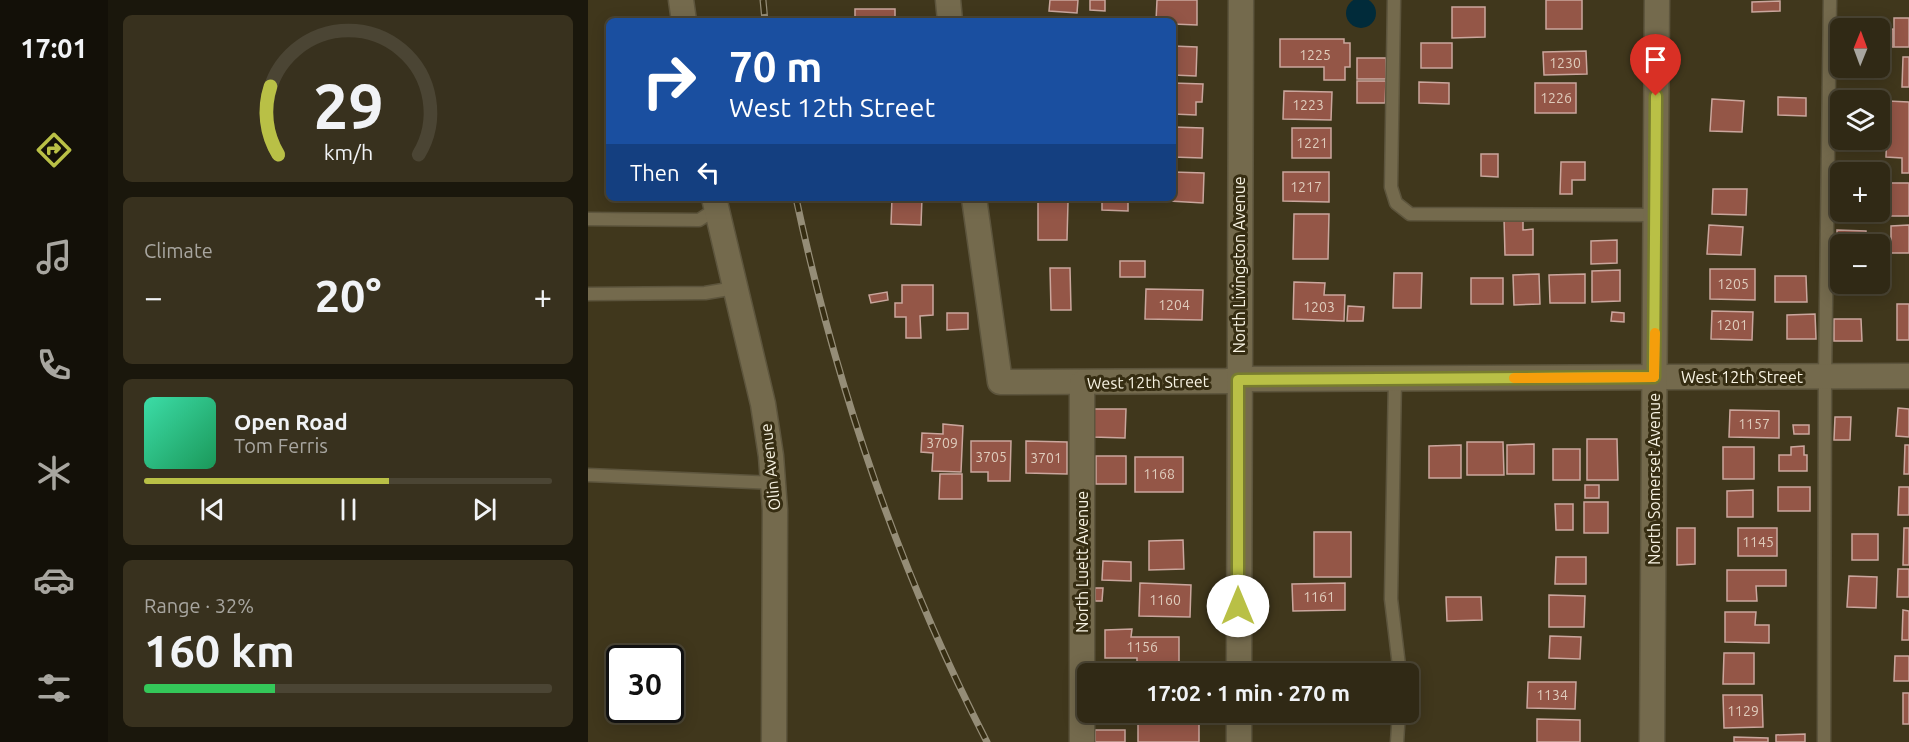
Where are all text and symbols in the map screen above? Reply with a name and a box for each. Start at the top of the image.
north arrow [1830,18,1890,78]
map controls [1830,18,1890,294]
text: 17:01 [20,33,88,63]
pin [1630,34,1681,96]
icon: right [630,42,708,120]
text: 70 m [729,43,823,90]
icon: arrive [1639,43,1672,76]
house number: 1225 [1299,47,1331,63]
house number: 1230 [1549,55,1581,71]
text: 29 [313,72,383,142]
house number: 1226 [1540,90,1572,106]
button: layers [1830,90,1890,150]
text: West 12th Street [729,92,935,122]
house number: 1223 [1292,97,1324,113]
icon: directions [33,129,75,171]
house number: 1221 [1296,135,1328,151]
text: km/h [323,141,373,165]
icon: left [692,156,725,189]
text: Then [630,160,680,185]
button: + [1830,162,1890,222]
street label: North Livingston Avenue [1230,176,1248,354]
house number: 1217 [1290,179,1322,195]
button: − [1830,234,1890,294]
icon: music [33,236,75,278]
text: Climate [144,239,213,262]
text: 20° [315,270,381,321]
house number: 1205 [1717,276,1749,292]
text: − [144,278,163,315]
text: + [533,278,552,315]
house number: 1204 [1158,297,1190,313]
house number: 1203 [1303,299,1335,315]
house number: 1201 [1716,317,1748,333]
icon: phone [33,344,75,386]
street label: West 12th Street [1681,368,1804,386]
street label: West 12th Street [1087,372,1210,392]
street label: North Somerset Avenue [1645,393,1663,565]
text: Open Road [234,409,348,434]
house number: 1157 [1738,416,1770,432]
street label: Olin Avenue [756,423,784,511]
text: Tom Ferris [234,434,328,457]
house number: 3709 [926,435,958,451]
house number: 3705 [975,449,1007,465]
house number: 3701 [1030,450,1062,466]
icon: climate [33,452,75,494]
house number: 1168 [1143,466,1175,482]
street label: North Luett Avenue [1073,491,1091,633]
icon: previous [196,493,229,526]
icon: pause [332,493,365,526]
icon: next [468,493,501,526]
house number: 1145 [1742,534,1774,550]
icon: car [33,559,75,601]
position arrow [1206,574,1270,638]
house number: 1161 [1303,589,1335,605]
house number: 1160 [1149,592,1181,608]
text: Range · 32% [144,594,254,617]
text: 160 km [144,625,295,676]
house number: 1156 [1126,639,1158,655]
speed limit sign: 30 [606,645,684,723]
icon: filters [33,667,75,709]
text: 17:02 · 1 min · 270 m [1146,680,1350,705]
house number: 1134 [1536,687,1568,703]
house number: 1129 [1727,703,1759,719]

